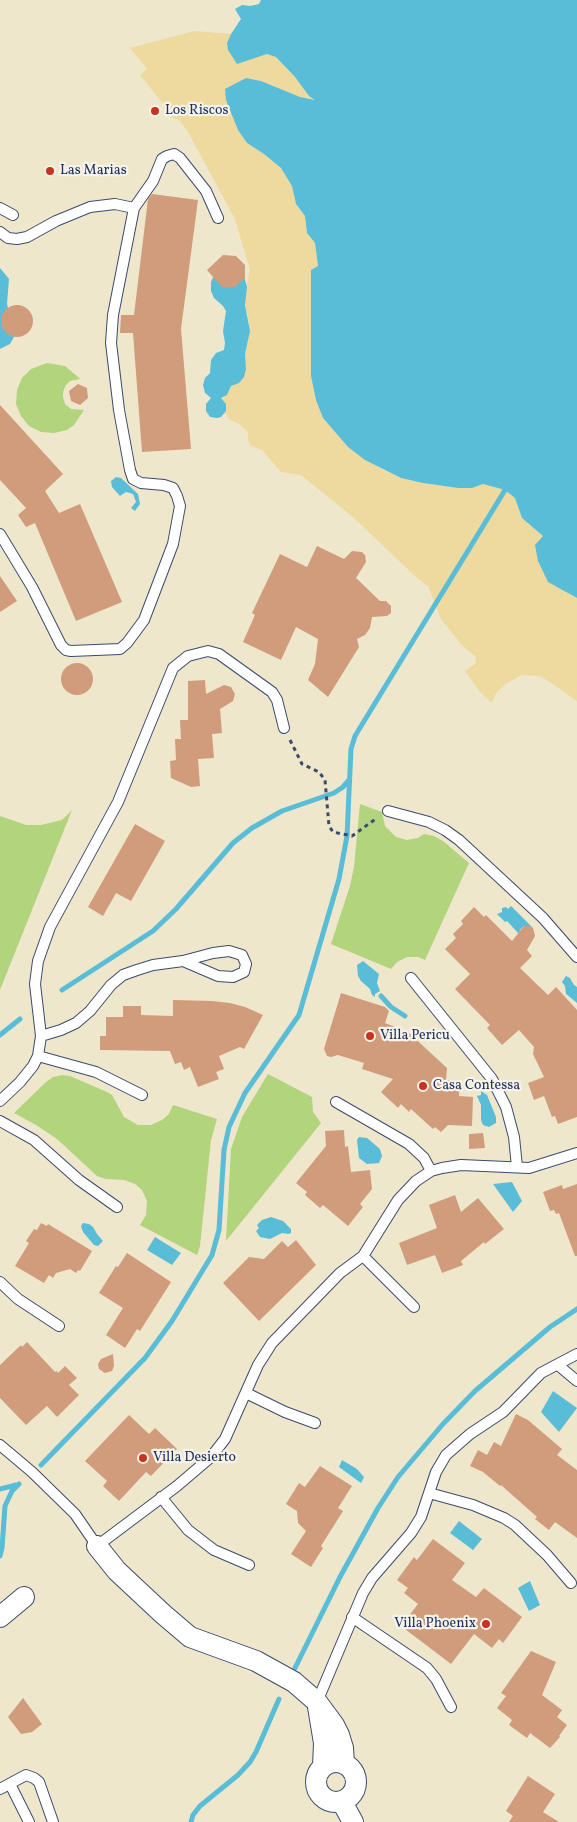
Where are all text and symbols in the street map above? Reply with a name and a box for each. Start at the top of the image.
place label: Los Riscos [165,103,229,119]
marker: Los Riscos [149,105,161,117]
place label: Las Marias [60,163,127,179]
marker: Las Marias [44,165,56,177]
place label: Villa Pericu [380,1028,450,1044]
marker: Villa Pericu [364,1030,376,1042]
place label: Casa Contessa [433,1078,520,1094]
marker: Casa Contessa [417,1080,429,1092]
place label: Villa Desierto [153,1450,236,1466]
marker: Villa Desierto [137,1452,149,1464]
place label: Villa Phoenix [394,1616,476,1632]
marker: Villa Phoenix [480,1618,492,1630]

